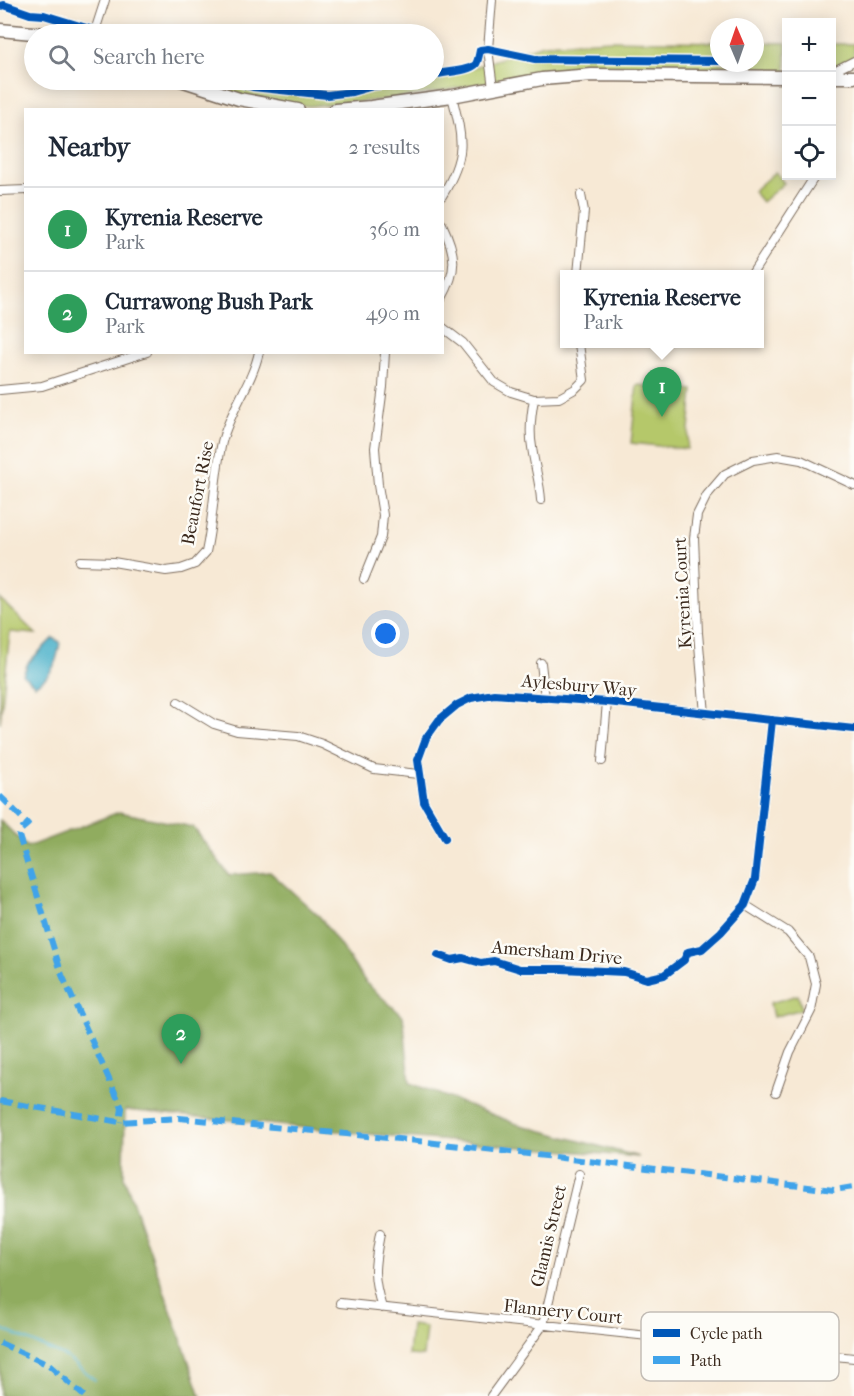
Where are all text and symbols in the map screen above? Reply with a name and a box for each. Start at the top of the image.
north arrow [710,18,764,72]
map controls [782,18,836,180]
button: + [782,18,836,72]
search box [24,24,444,90]
icon: search [45,41,78,74]
text: Search here [93,44,205,70]
button: − [782,72,836,126]
button: locate [782,126,836,180]
text: Nearby [48,132,130,163]
text: 2 results [349,136,420,159]
text: Kyrenia Reserve [105,205,263,231]
text: 1 [64,218,71,241]
text: 360 m [369,218,420,241]
text: Park [105,231,145,254]
popup [560,270,764,348]
text: Kyrenia Reserve [583,285,741,311]
text: Currawong Bush Park [105,289,313,315]
text: 2 [62,302,73,325]
text: 490 m [366,302,420,325]
text: Park [583,311,623,334]
text: Park [105,315,145,338]
pin: 1 [642,368,682,417]
street label: Beaufort Rise [178,439,218,547]
street label: Kyrenia Court [670,536,696,649]
your location [371,619,400,648]
street label: Aylesbury Way [520,670,639,702]
street label: Amersham Drive [490,937,623,969]
pin: 2 [162,1014,201,1064]
street label: Glamis Street [527,1182,571,1289]
street label: Flannery Court [503,1295,624,1329]
legend [641,1312,839,1381]
text: Cycle path [690,1324,762,1343]
text: Path [690,1351,722,1370]

